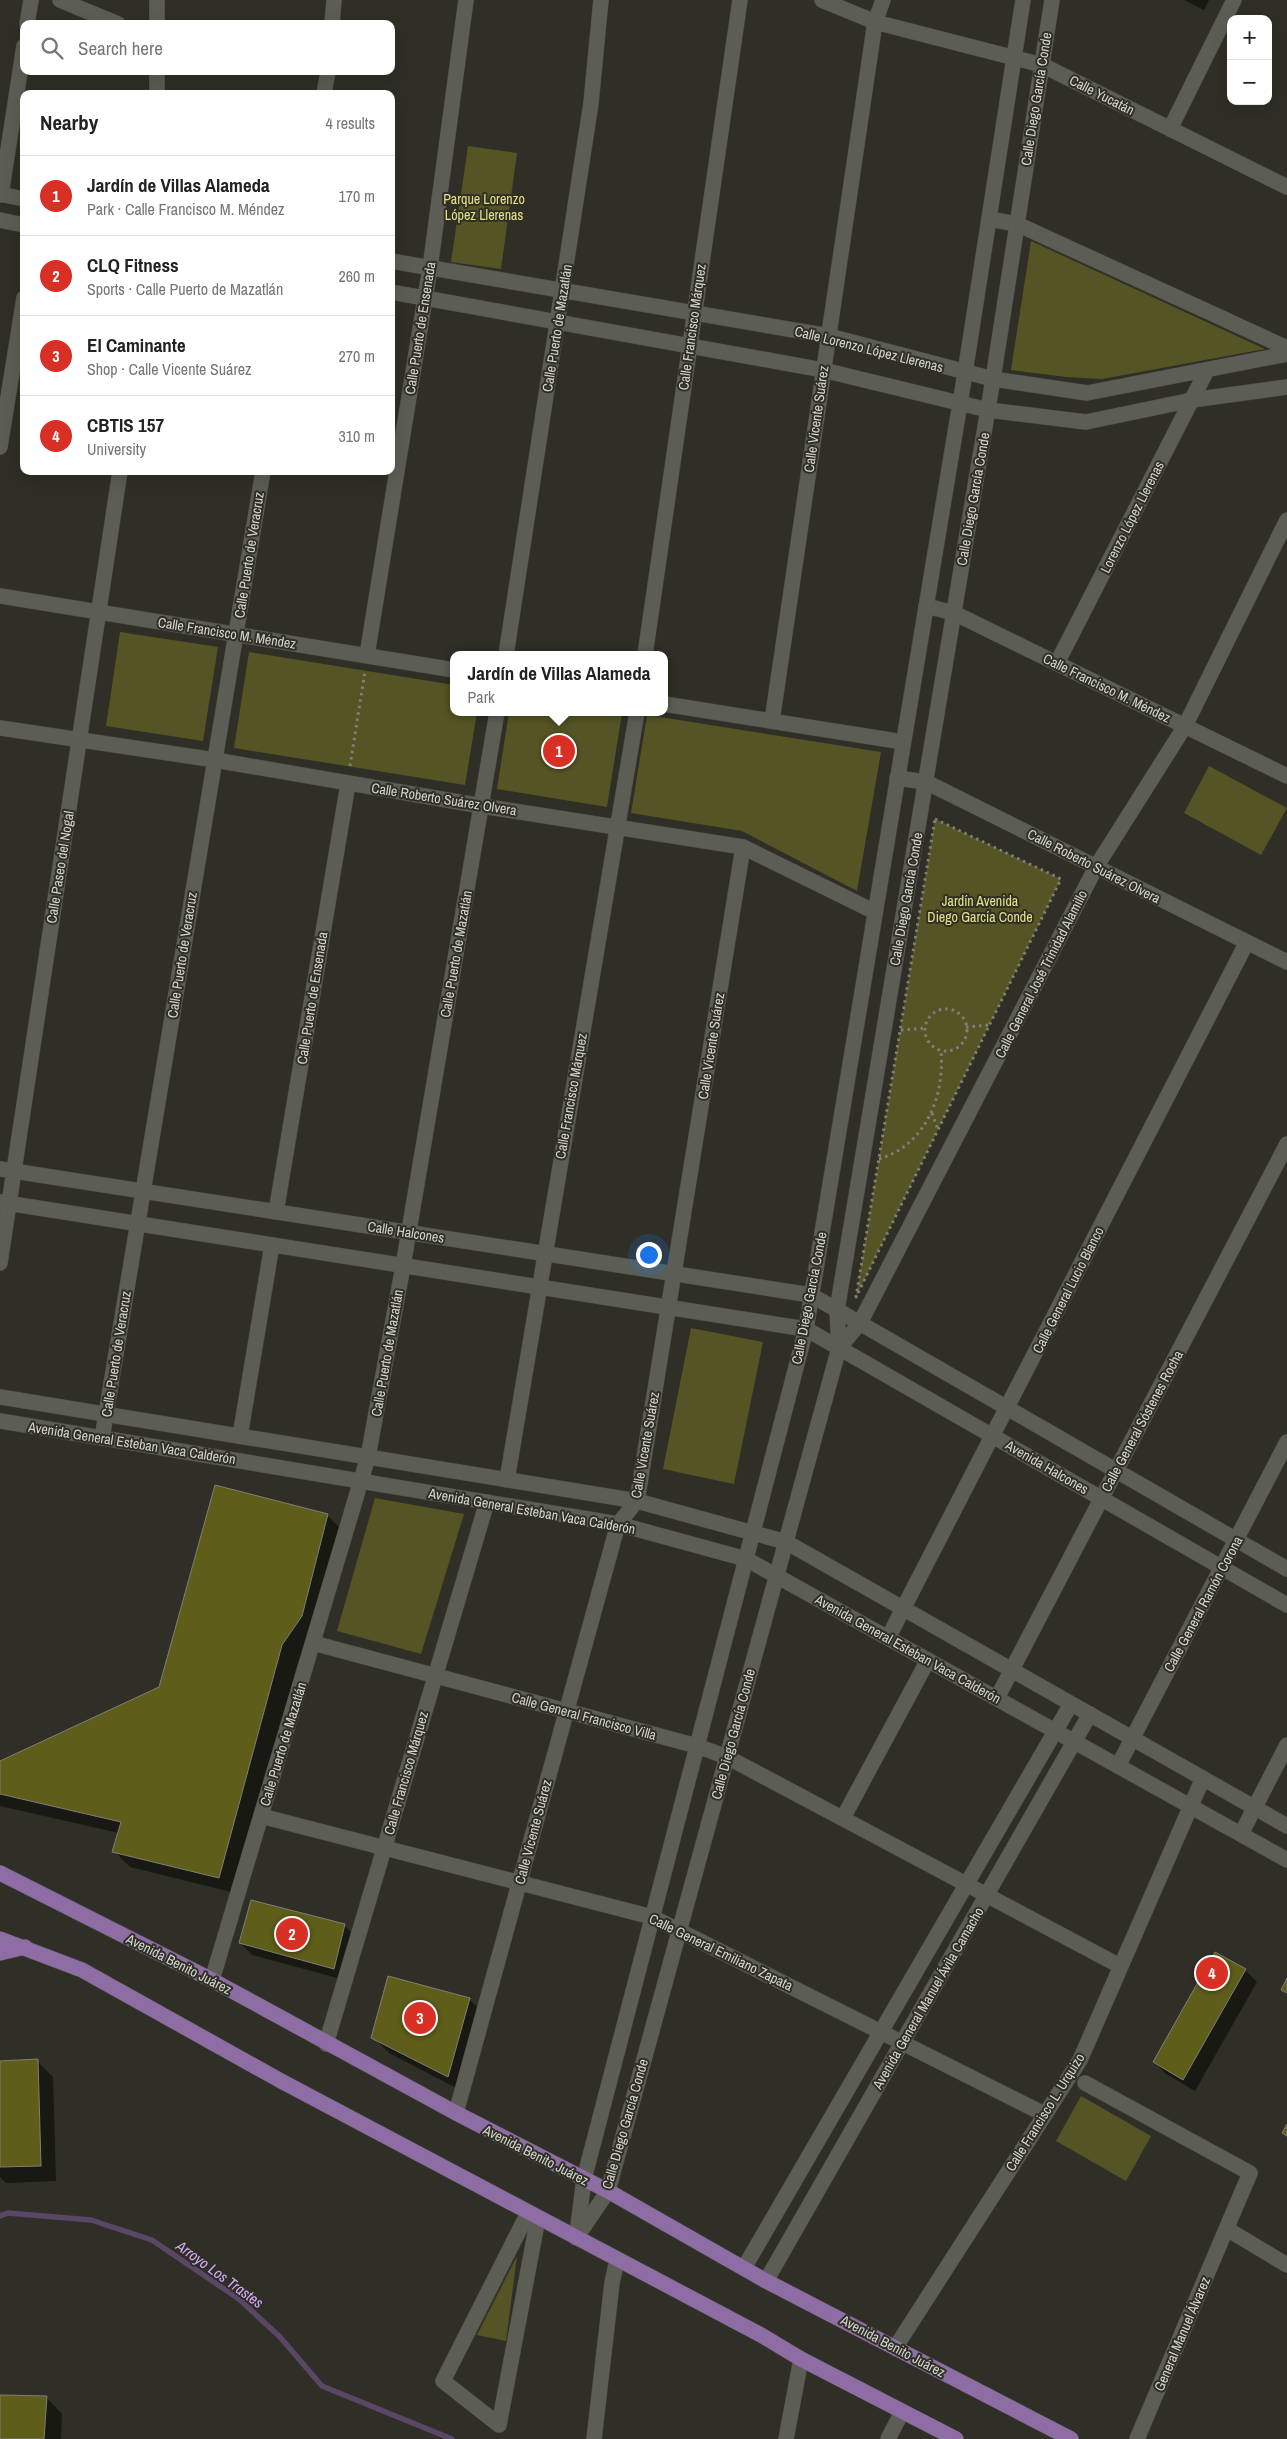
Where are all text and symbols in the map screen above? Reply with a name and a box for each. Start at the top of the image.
map controls [1227,15,1272,105]
button: + [1227,15,1272,60]
search box [20,20,395,75]
street label: Calle Diego García Conde [1017,31,1055,167]
icon: search [38,34,66,62]
text: Search here [78,35,163,61]
button: − [1227,60,1272,105]
street label: Calle Yucatán [1066,71,1138,119]
text: Nearby [40,108,98,137]
text: 4 results [325,112,375,134]
text: Jardín de Villas Alameda [87,172,270,198]
text: 1 [52,185,60,207]
text: 170 m [339,185,375,207]
park label: Parque Lorenzo López Llerenas [443,190,525,224]
text: Park · Calle Francisco M. Méndez [87,198,285,220]
text: CLQ Fitness [87,252,179,278]
street label: Calle Puerto de Ensenada [401,260,439,396]
street label: Calle Francisco Márquez [674,262,710,391]
street label: Calle Puerto de Mazatlán [538,263,576,393]
text: 2 [52,265,60,287]
text: 260 m [339,265,375,287]
text: Sports · Calle Puerto de Mazatlán [87,278,283,300]
street label: Calle Lorenzo López Llerenas [793,322,945,376]
text: El Caminante [87,332,186,358]
text: 3 [52,345,60,367]
text: 270 m [339,345,375,367]
text: Shop · Calle Vicente Suárez [87,358,252,380]
street label: Calle Vicente Suárez [800,364,832,474]
text: CBTIS 157 [87,412,164,438]
text: 4 [52,425,60,447]
text: 310 m [339,425,375,447]
street label: Calle Diego García Conde [952,431,994,567]
text: University [87,438,146,460]
street label: Lorenzo López Llerenas [1096,458,1168,576]
street label: Calle Puerto de Veracruz [230,490,268,619]
street label: Calle Francisco M. Méndez [157,613,298,653]
street label: Calle Francisco M. Méndez [1040,649,1174,727]
popup [450,651,668,716]
text: Jardín de Villas Alameda [468,660,650,686]
text: Park [468,686,495,708]
pin: 1 [543,732,575,770]
street label: Calle Roberto Suárez Olvera [370,779,518,819]
street label: Calle Paseo del Nogal [42,809,78,925]
street label: Calle Roberto Suárez Olvera [1025,825,1164,908]
street label: Calle Diego García Conde [885,831,927,967]
street label: Calle General José Trinidad Alamillo [991,887,1091,1061]
street label: Calle Puerto de Mazatlán [436,889,476,1019]
street label: Calle Puerto de Veracruz [163,890,201,1019]
park label: Jardín Avenida Diego García Conde [927,892,1033,926]
street label: Calle Puerto de Ensenada [293,930,331,1066]
street label: Calle Vicente Suárez [694,991,728,1101]
street label: Calle Francisco Márquez [551,1031,591,1160]
street label: Calle Halcones [366,1217,446,1247]
street label: Calle General Lucio Blanco [1028,1224,1108,1356]
street label: Calle Diego García Conde [787,1230,831,1366]
your location [636,1242,662,1268]
street label: Calle Puerto de Mazatlán [367,1288,407,1418]
street label: Calle Puerto de Veracruz [97,1289,135,1418]
street label: Calle General Sóstenes Rocha [1097,1347,1187,1495]
street label: Calle Vicente Suárez [627,1390,663,1500]
street label: Avenida General Esteban Vaca Calderón [26,1418,237,1468]
street label: Avenida Halcones [1001,1435,1092,1498]
street label: Avenida General Esteban Vaca Calderón [426,1484,637,1538]
street label: Calle General Ramón Corona [1160,1532,1247,1675]
street label: Avenida General Esteban Vaca Calderón [811,1590,1004,1708]
street label: Calle Diego García Conde [707,1667,759,1801]
street label: Calle Puerto de Mazatlán [256,1680,310,1808]
street label: Calle General Francisco Villa [510,1688,659,1744]
street label: Calle Francisco Márquez [380,1709,432,1837]
street label: Calle Vicente Suárez [510,1777,556,1886]
street label: Avenida General Manuel Ávila Camacho [868,1904,988,2093]
street label: Calle General Emiliano Zapata [646,1909,796,1995]
pin: 2 [276,1915,308,1953]
street label: Avenida Benito Juárez [122,1929,235,1998]
pin: 4 [1196,1954,1228,1992]
pin: 3 [404,1999,436,2037]
street label: Calle Francisco L. Urquizo [1001,2050,1089,2174]
street label: Calle Diego García Conde [598,2057,652,2191]
street label: Avenida Benito Juárez [479,2120,592,2189]
water label: Arroyo Los Trastes [171,2235,268,2313]
street label: General Manuel Álvarez [1150,2274,1214,2394]
street label: Avenida Benito Juárez [837,2310,949,2381]

